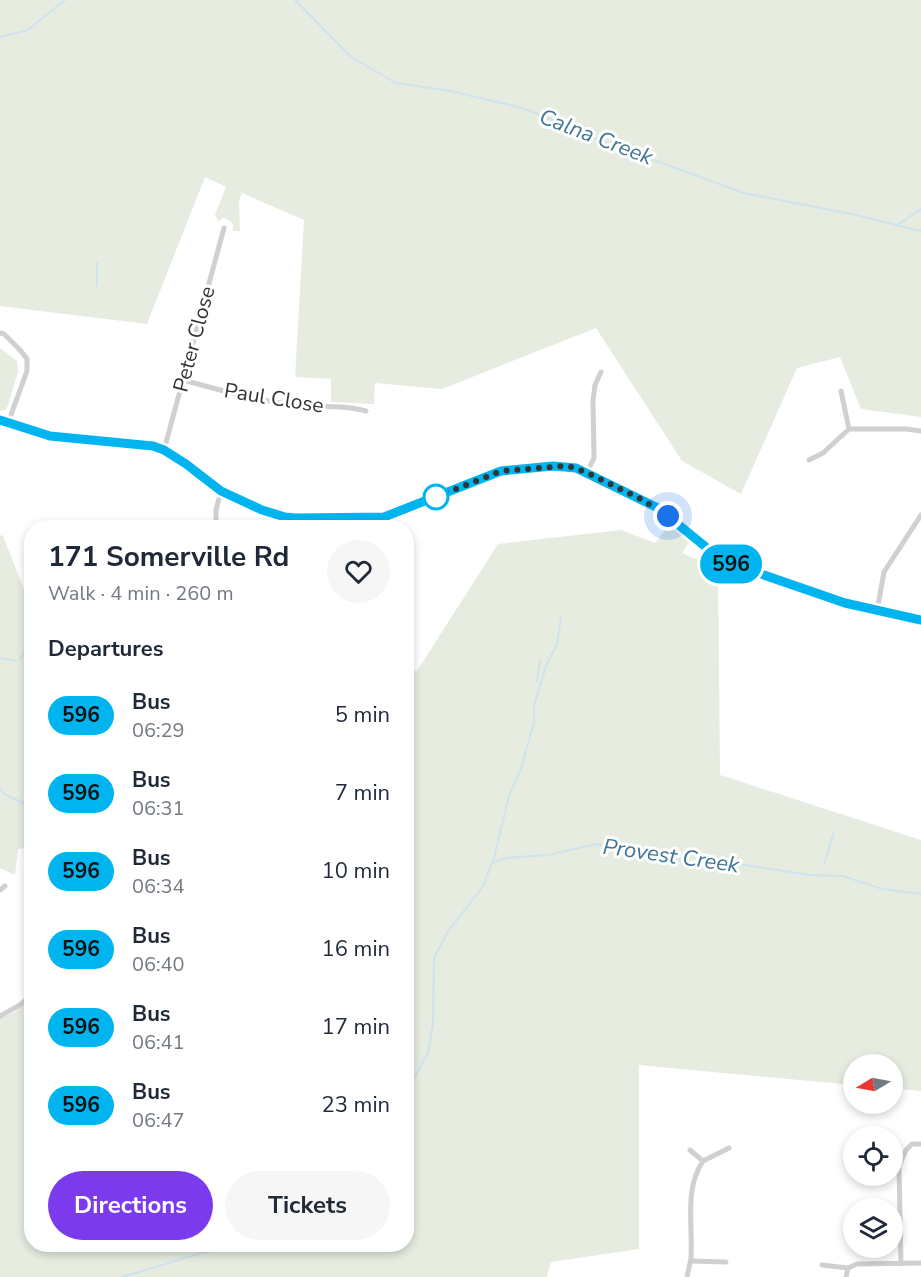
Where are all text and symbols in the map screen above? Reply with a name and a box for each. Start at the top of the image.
water label: Calna Creek [535,102,658,173]
street label: Peter Close [166,283,222,395]
street label: Paul Close [222,376,326,420]
unlabelled marker [423,484,449,510]
your location [653,501,683,531]
text: 171 Somerville Rd [48,538,289,576]
button: heart [327,540,390,603]
line badge: 596 [696,544,765,584]
text: 596 [712,550,750,578]
text: Walk · 4 min · 260 m [48,580,234,607]
text: Departures [48,634,163,664]
text: Bus [132,687,171,717]
text: 5 min [335,700,390,730]
text: 596 [62,701,100,729]
text: 06:29 [132,717,185,744]
text: Bus [132,765,171,795]
text: 7 min [335,778,390,808]
text: 596 [62,779,100,807]
text: 06:31 [132,795,185,822]
water label: Provest Creek [601,832,742,881]
text: Bus [132,843,171,873]
text: 10 min [322,856,390,886]
text: 596 [62,857,100,885]
text: 06:34 [132,873,185,900]
text: Bus [132,921,171,951]
text: 16 min [322,934,390,964]
text: 596 [62,935,100,963]
text: 06:40 [132,951,185,978]
text: Bus [132,999,171,1029]
text: 17 min [322,1012,390,1042]
text: 596 [62,1013,100,1041]
text: 06:41 [132,1029,185,1056]
north arrow [843,1054,903,1114]
map controls [843,1054,903,1258]
text: Bus [132,1077,171,1107]
text: 23 min [322,1090,390,1120]
text: 596 [62,1091,100,1119]
text: 06:47 [132,1107,185,1134]
button: locate [843,1126,903,1186]
button: Directions [48,1171,213,1240]
button: Tickets [225,1171,390,1240]
button: layers [843,1198,903,1258]

